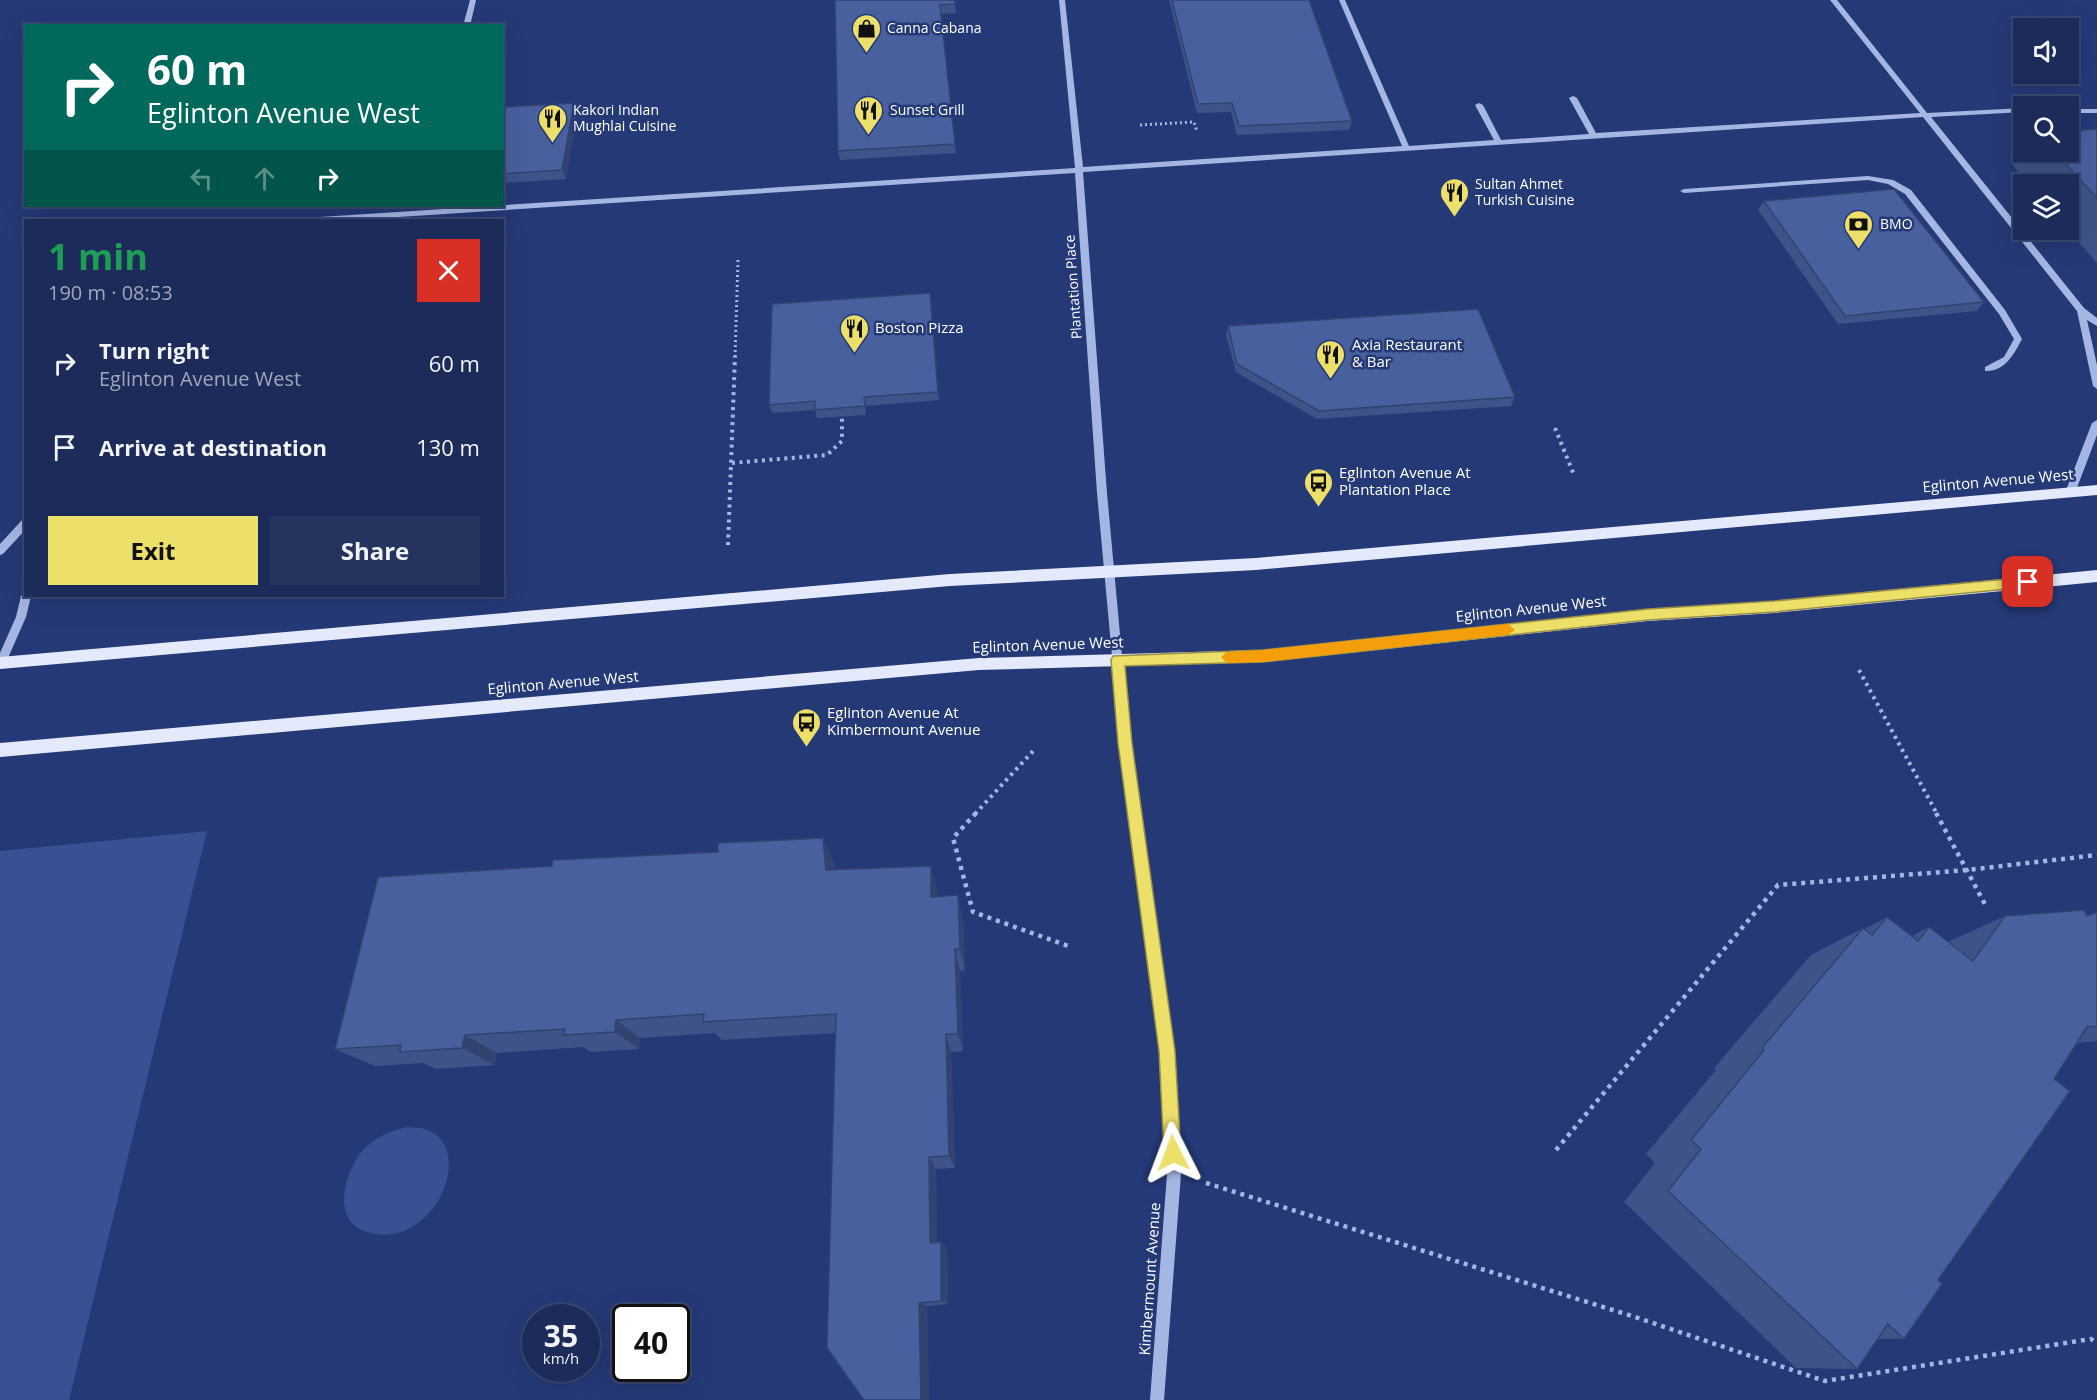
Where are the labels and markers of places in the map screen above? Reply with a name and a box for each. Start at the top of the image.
shop icon: Canna Cabana [850,12,882,54]
place label: Canna Cabana [887,18,982,37]
restaurant icon: Sunset Grill [853,94,885,136]
place label: Kakori Indian Mughlai Cuisine [573,100,677,135]
place label: Sunset Grill [890,100,965,119]
restaurant icon: Kakori Indian Mughlai Cuisine [536,102,568,144]
place label: Sultan Ahmet Turkish Cuisine [1475,174,1575,209]
restaurant icon: Sultan Ahmet Turkish Cuisine [1438,176,1470,218]
bank icon: BMO [1843,208,1875,250]
place label: BMO [1880,214,1913,233]
restaurant icon: Boston Pizza [838,312,870,354]
place label: Boston Pizza [875,317,964,337]
place label: Axia Restaurant & Bar [1352,334,1462,371]
restaurant icon: Axia Restaurant & Bar [1315,338,1347,380]
place label: Eglinton Avenue At Plantation Place [1339,462,1471,499]
bus stop icon: Eglinton Avenue At Plantation Place [1302,466,1334,508]
pin [2002,556,2053,607]
place label: Eglinton Avenue At Kimbermount Avenue [827,702,980,739]
bus stop icon: Eglinton Avenue At Kimbermount Avenue [790,706,822,748]

